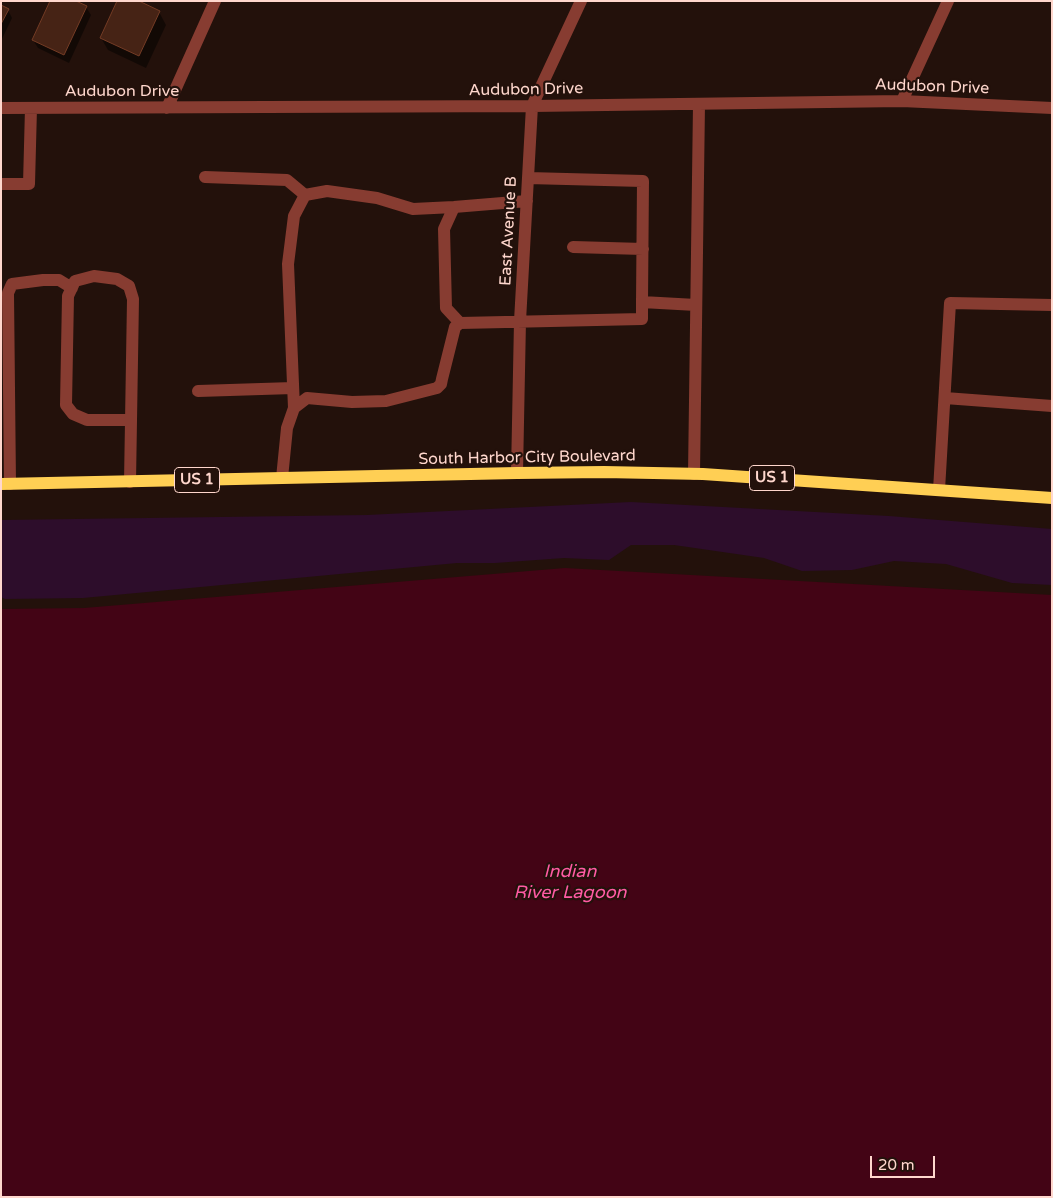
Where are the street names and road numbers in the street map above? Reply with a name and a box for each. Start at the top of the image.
street label: Audubon Drive [874,75,990,99]
street label: Audubon Drive [469,79,583,101]
street label: Audubon Drive [65,82,179,102]
street label: East Avenue B [497,176,521,286]
street label: South Harbor City Boulevard [418,447,636,469]
road number: US 1 [750,466,794,490]
road number: US 1 [174,468,220,492]

